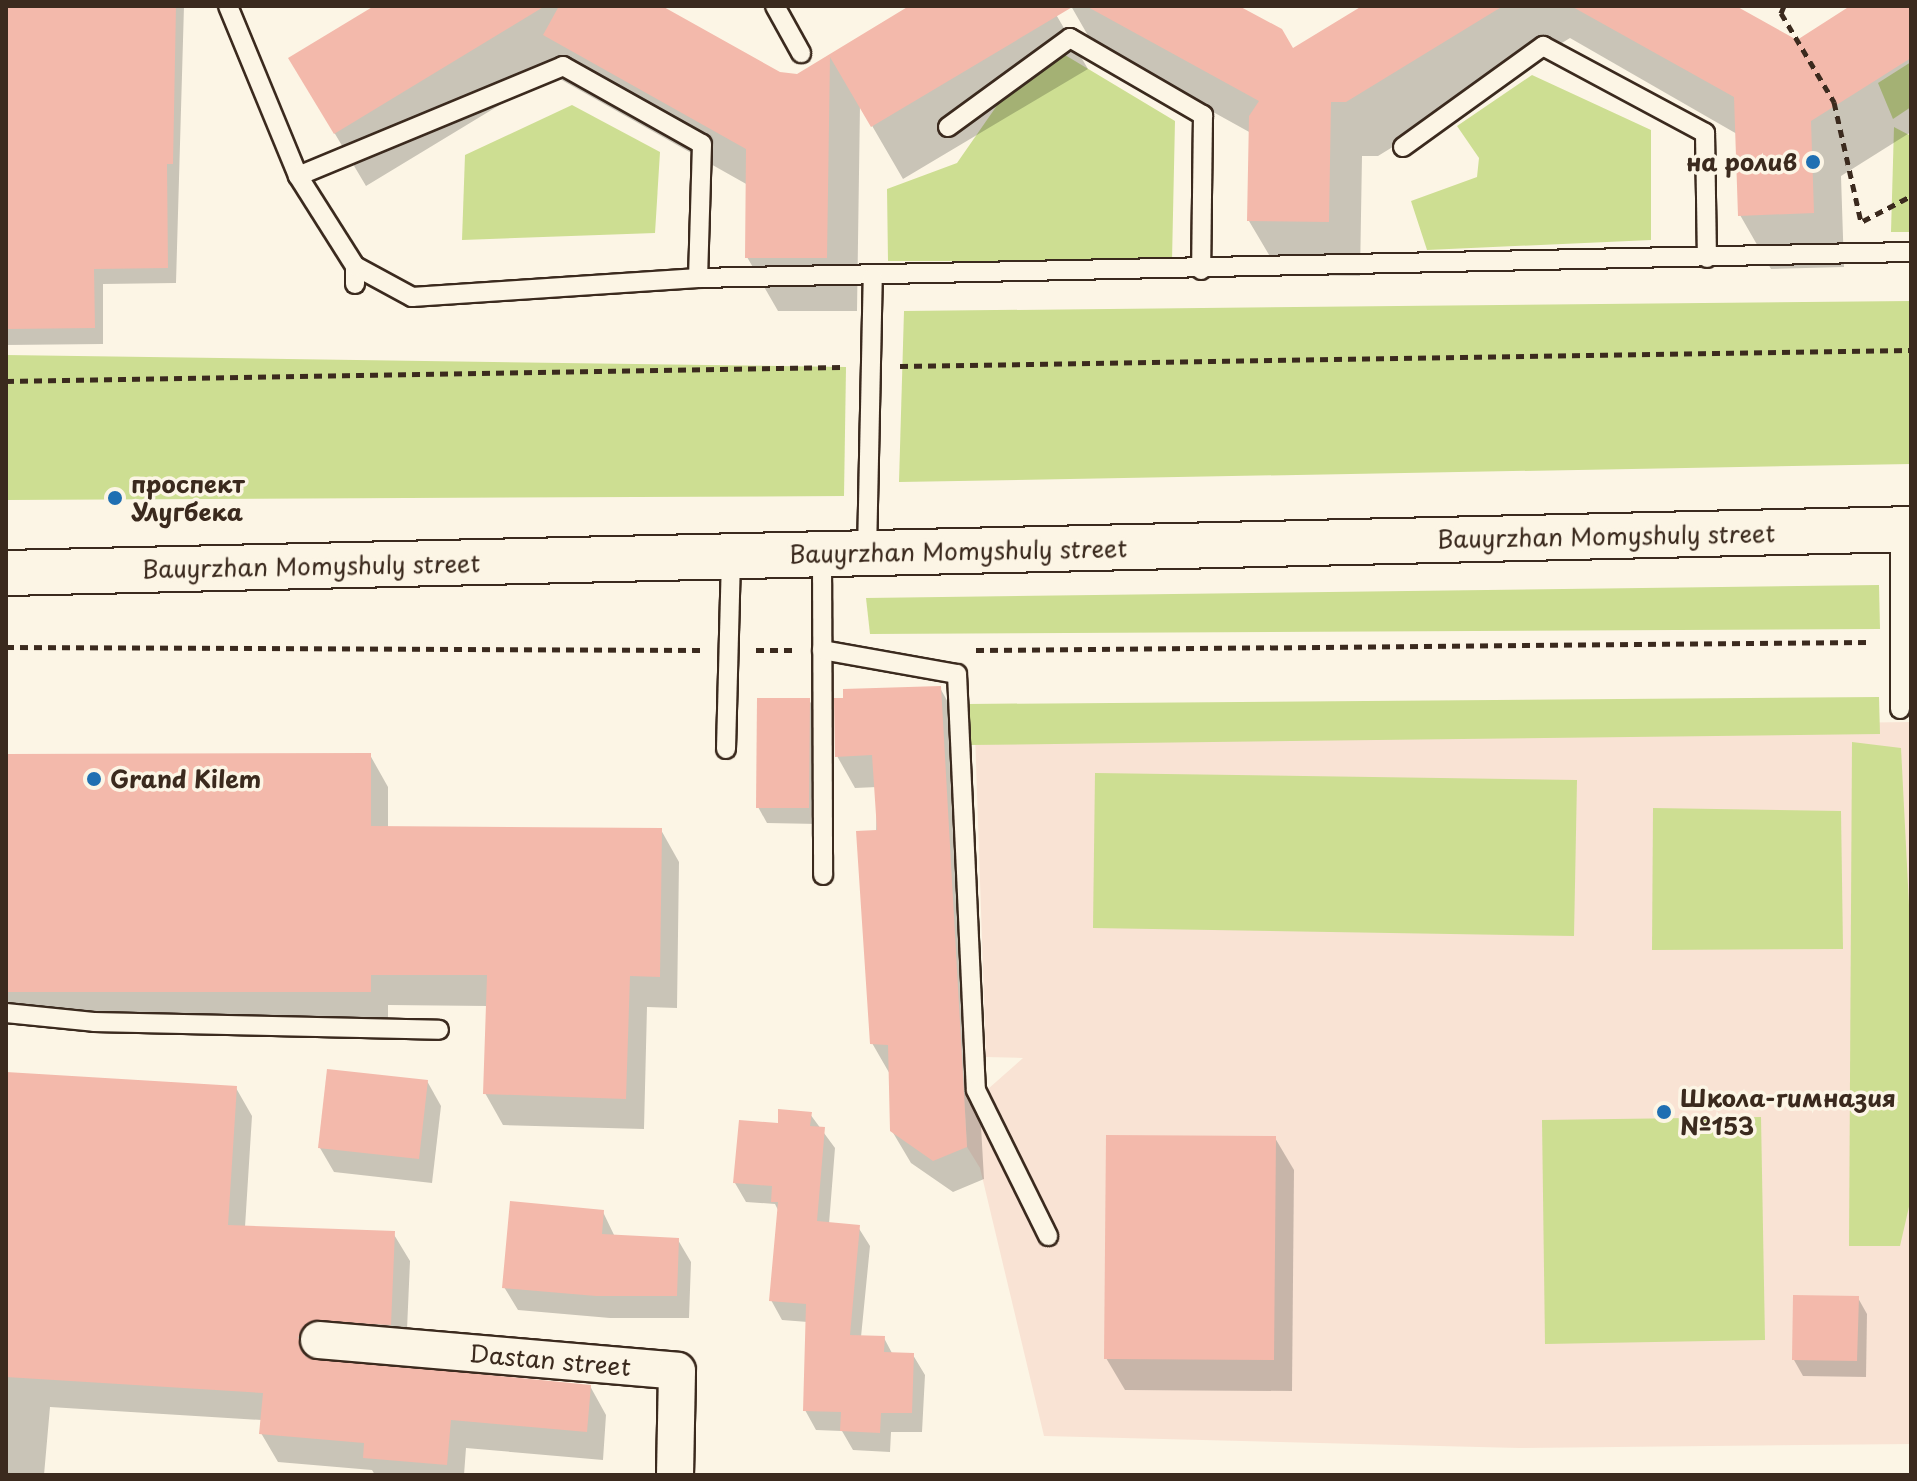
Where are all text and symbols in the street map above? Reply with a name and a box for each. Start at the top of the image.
place label: на ролив [1685,148,1797,176]
marker: на ролив [1804,153,1822,171]
place label: проспект Улугбека [131,470,245,526]
marker: проспект Улугбека [106,489,124,507]
street label: Bauyrzhan Momyshuly street [1437,519,1775,553]
street label: Bauyrzhan Momyshuly street [789,534,1127,568]
street label: Bauyrzhan Momyshuly street [142,549,480,583]
place label: Grand Kilem [110,765,262,793]
marker: Grand Kilem [85,770,103,788]
place label: Школа-гимназия №153 [1680,1084,1896,1140]
marker: Школа-гимназия №153 [1655,1103,1673,1121]
street label: Dastan street [469,1339,631,1381]

